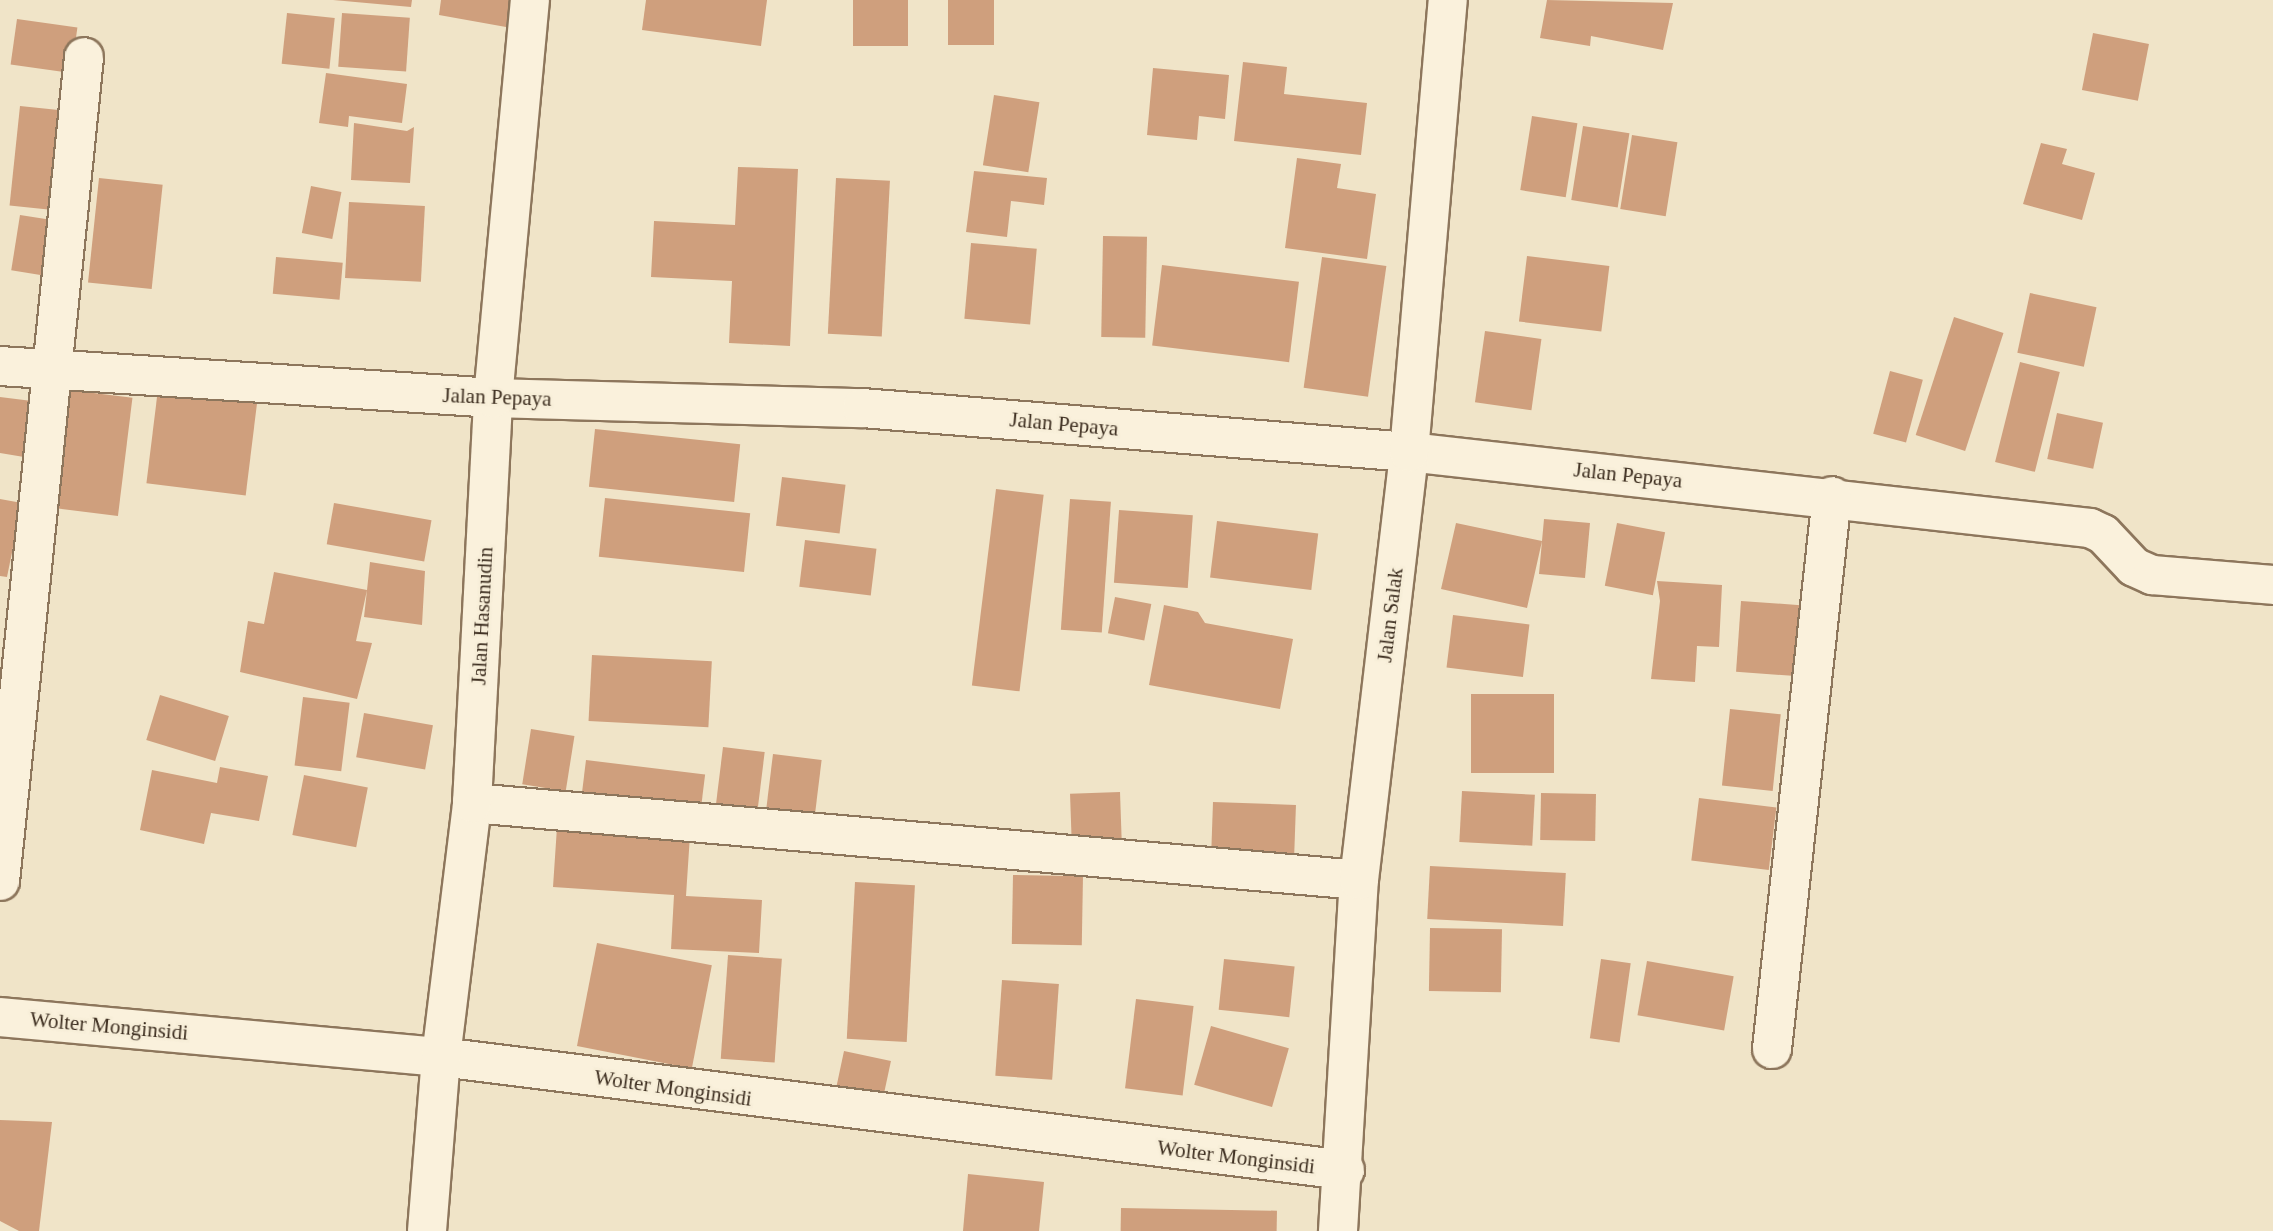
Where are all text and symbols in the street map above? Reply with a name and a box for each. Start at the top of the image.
street label: Jalan Pepaya [442,383,552,411]
street label: Jalan Pepaya [1009,407,1119,441]
street label: Jalan Pepaya [1572,457,1684,493]
street label: Jalan Hasanudin [466,546,498,686]
street label: Jalan Salak [1372,566,1408,664]
street label: Wolter Monginsidi [29,1007,189,1045]
street label: Wolter Monginsidi [593,1064,753,1112]
street label: Wolter Monginsidi [1156,1135,1316,1179]

